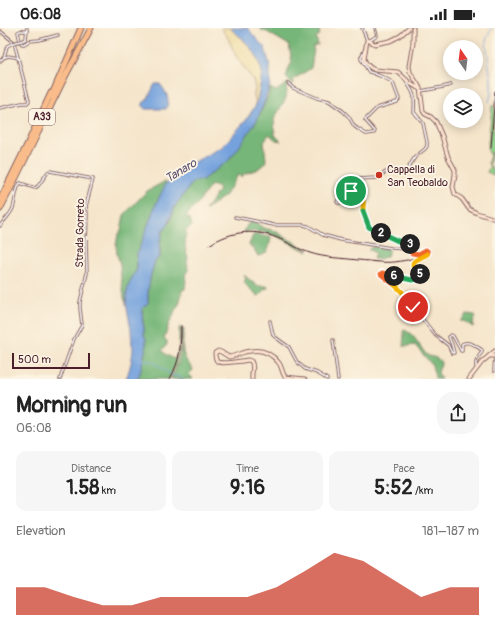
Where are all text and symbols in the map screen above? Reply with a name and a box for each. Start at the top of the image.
text: 06:08 [20,5,61,24]
north arrow [443,40,483,80]
map controls [443,40,483,128]
button: layers [443,88,483,128]
road number: A33 [29,109,55,125]
water label: Tanaro [163,155,201,186]
place label: Cappella di San Teobaldo [387,163,448,189]
marker: Cappella di San Teobaldo [374,170,384,180]
pin [334,174,368,208]
icon: arrive [340,180,362,202]
street label: Strada Gorreto [73,198,87,268]
pin: 2 [371,223,391,243]
text: 2 [378,226,384,239]
pin: 3 [400,234,420,254]
text: 3 [407,237,413,250]
pin: 5 [410,264,430,284]
pin: 6 [384,266,404,286]
text: 5 [417,267,423,280]
text: 6 [391,269,397,282]
pin [396,290,430,324]
icon: check [402,296,424,318]
scale bar [12,351,90,370]
text: 500 m [18,353,51,366]
text: Morning run [16,391,127,419]
button: share [437,392,479,434]
text: 06:08 [16,420,51,436]
text: Distance [71,462,111,475]
text: Time [236,462,259,475]
text: Pace [393,462,415,475]
text: 1.58 [66,475,99,500]
text: 9:16 [230,475,265,500]
text: 5:52 [374,475,413,500]
text: km [99,484,116,497]
text: /km [413,484,433,497]
text: Elevation [16,523,66,539]
text: 181–187 m [422,523,479,539]

